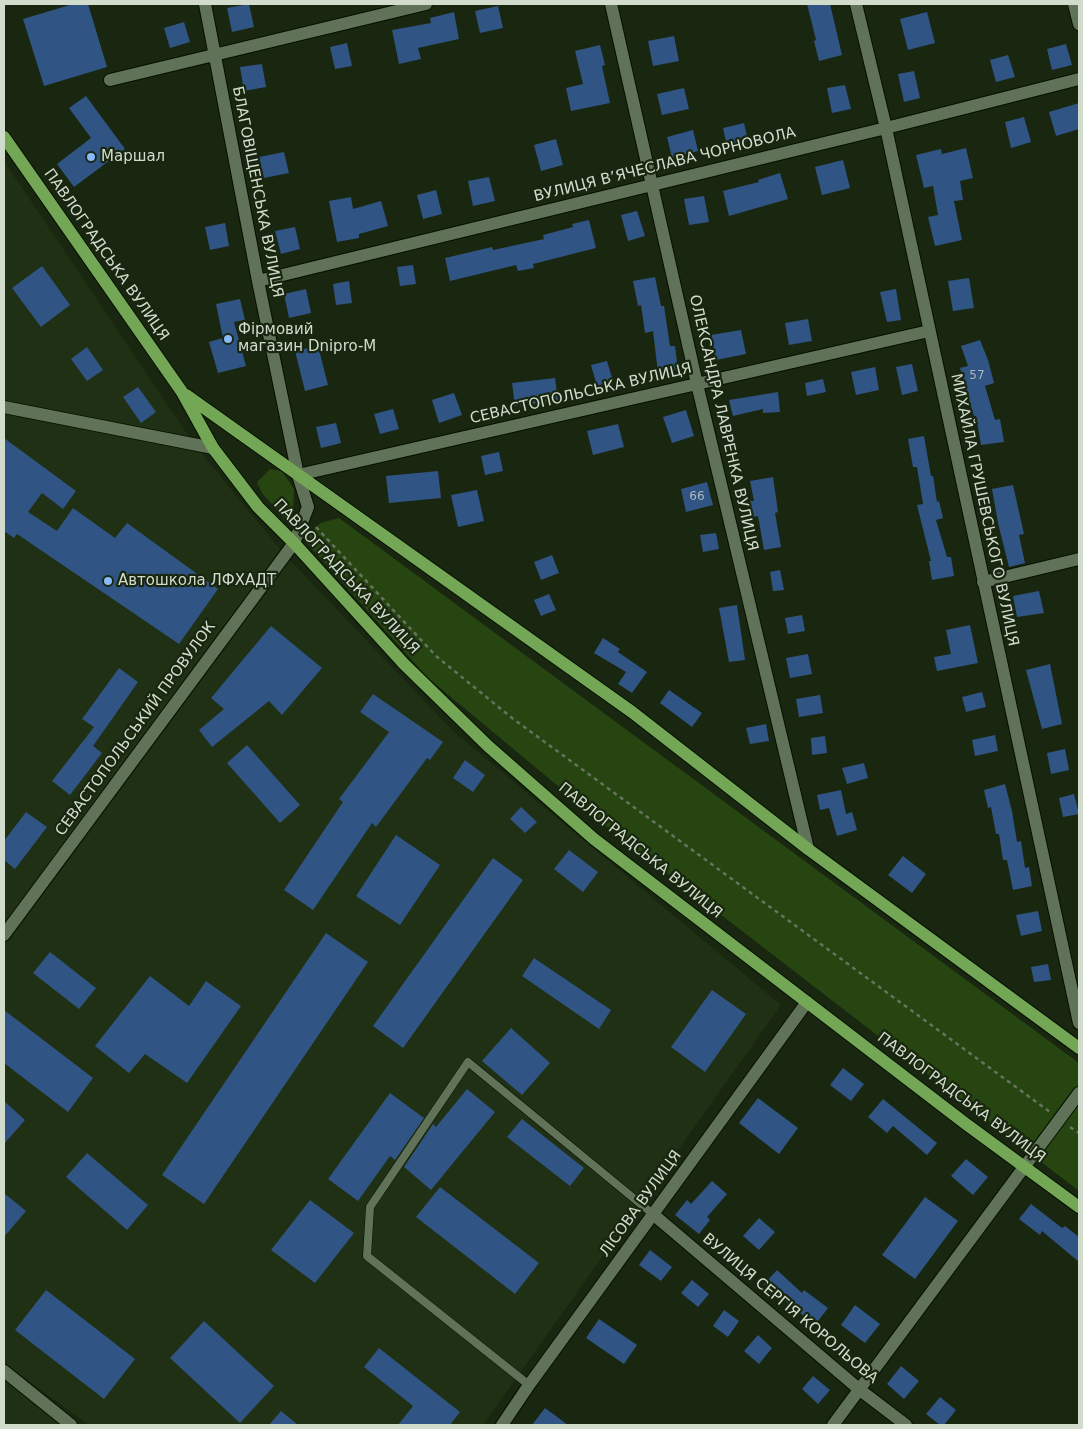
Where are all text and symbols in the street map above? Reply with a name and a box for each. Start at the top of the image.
street label: БЛАГОВІЩЕНСЬКА ВУЛИЦЯ [228,85,286,299]
street label: ВУЛИЦЯ В’ЯЧЕСЛАВА ЧОРНОВОЛА [532,124,798,206]
place label: Маршал [101,148,165,166]
marker: Маршал [85,151,97,163]
street label: ПАВЛОГРАДСЬКА ВУЛИЦЯ [40,166,172,344]
street label: ОЛЕКСАНДРА ЛАВРЕНКА ВУЛИЦЯ [685,293,761,553]
place label: Фірмовий магазин Dnipro-M [238,321,376,356]
marker: Фірмовий магазин Dnipro-M [222,333,234,345]
street label: СЕВАСТОПОЛЬСЬКА ВУЛИЦЯ [468,360,694,428]
house number: 57 [969,369,985,383]
street label: МИХАЙЛА ГРУШЕВСЬКОГО ВУЛИЦЯ [946,372,1022,648]
house number: 66 [689,490,705,504]
street label: ПАВЛОГРАДСЬКА ВУЛИЦЯ [269,496,423,658]
place label: Автошкола ЛФХАДТ [118,572,276,590]
marker: Автошкола ЛФХАДТ [102,575,114,587]
street label: СЕВАСТОПОЛЬСЬКИЙ ПРОВУЛОК [52,618,220,840]
street label: ПАВЛОГРАДСЬКА ВУЛИЦЯ [554,779,726,923]
street label: ПАВЛОГРАДСЬКА ВУЛИЦЯ [874,1029,1048,1167]
street label: ЛІСОВА ВУЛИЦЯ [596,1147,686,1261]
street label: ВУЛИЦЯ СЕРГІЯ КОРОЛЬОВА [699,1230,881,1388]

